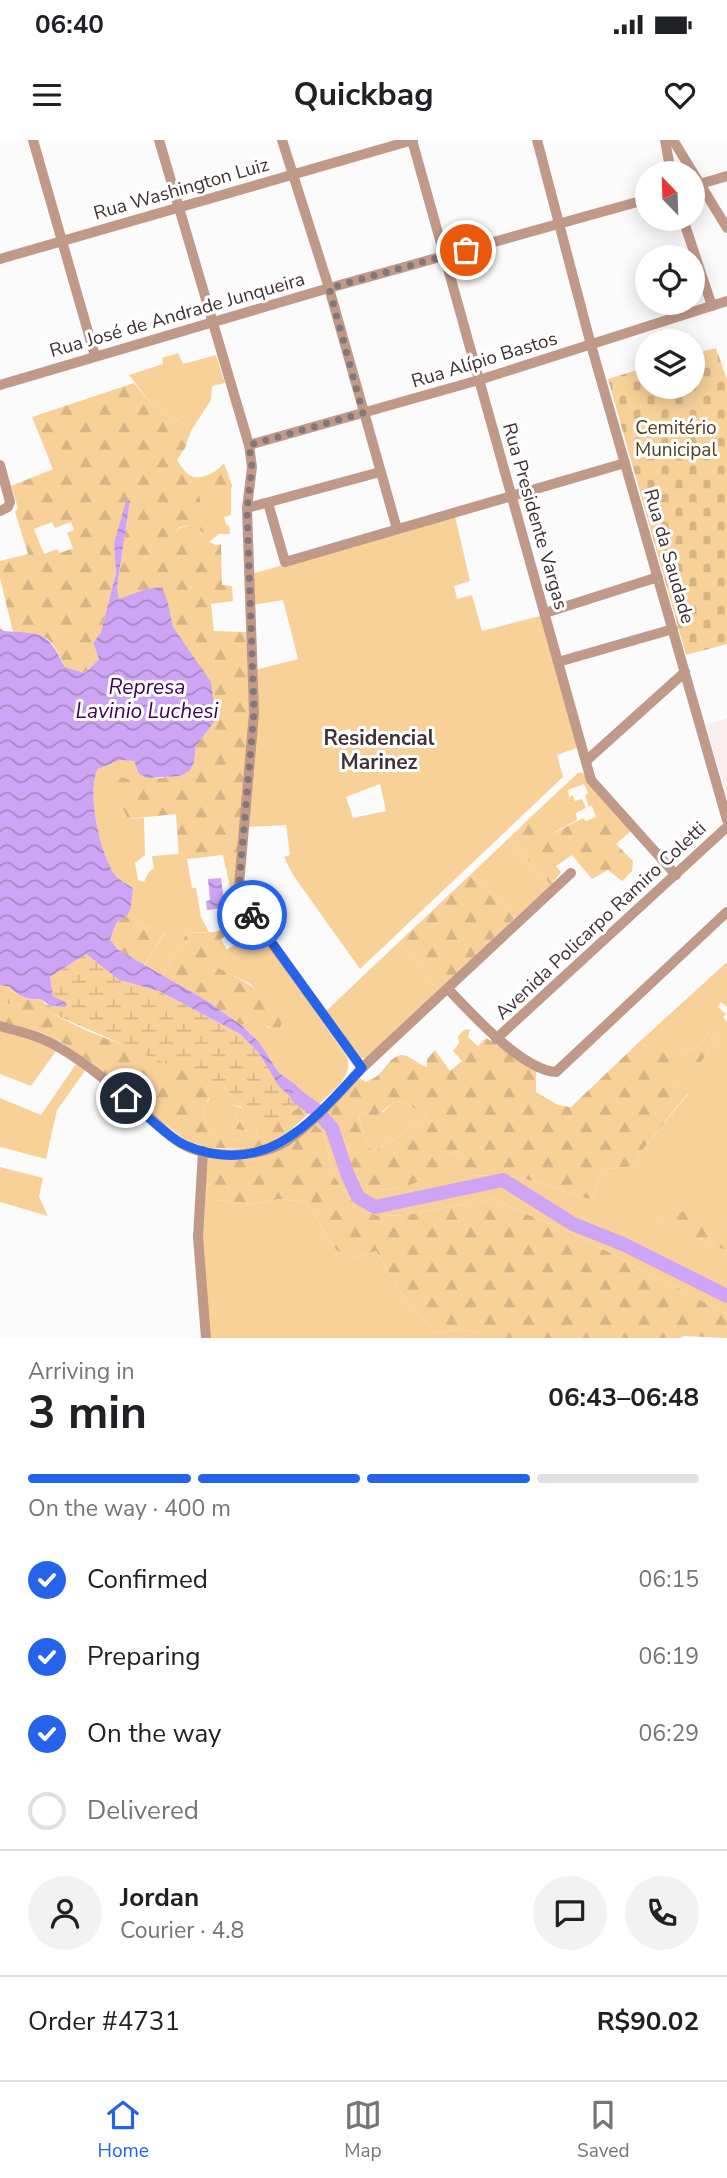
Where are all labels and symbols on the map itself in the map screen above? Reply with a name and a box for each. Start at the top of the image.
street label: Rua Washington Luiz [91,151,272,226]
north arrow [635,161,705,231]
pin [436,220,496,280]
street label: Rua José de Andrade Junqueira [47,266,308,364]
street label: Rua Alípio Bastos [408,325,560,395]
park label: Cemitério Municipal [635,415,717,463]
street label: Rua Presidente Vargas [496,420,574,613]
street label: Rua da Saudade [637,486,701,627]
water label: Represa Lavinio Luchesi [76,673,220,725]
district label: Residencial Marinez [324,724,435,776]
street label: Avenida Policarpo Ramiro Coletti [489,816,712,1026]
courier [217,880,287,950]
pin [96,1068,156,1128]

